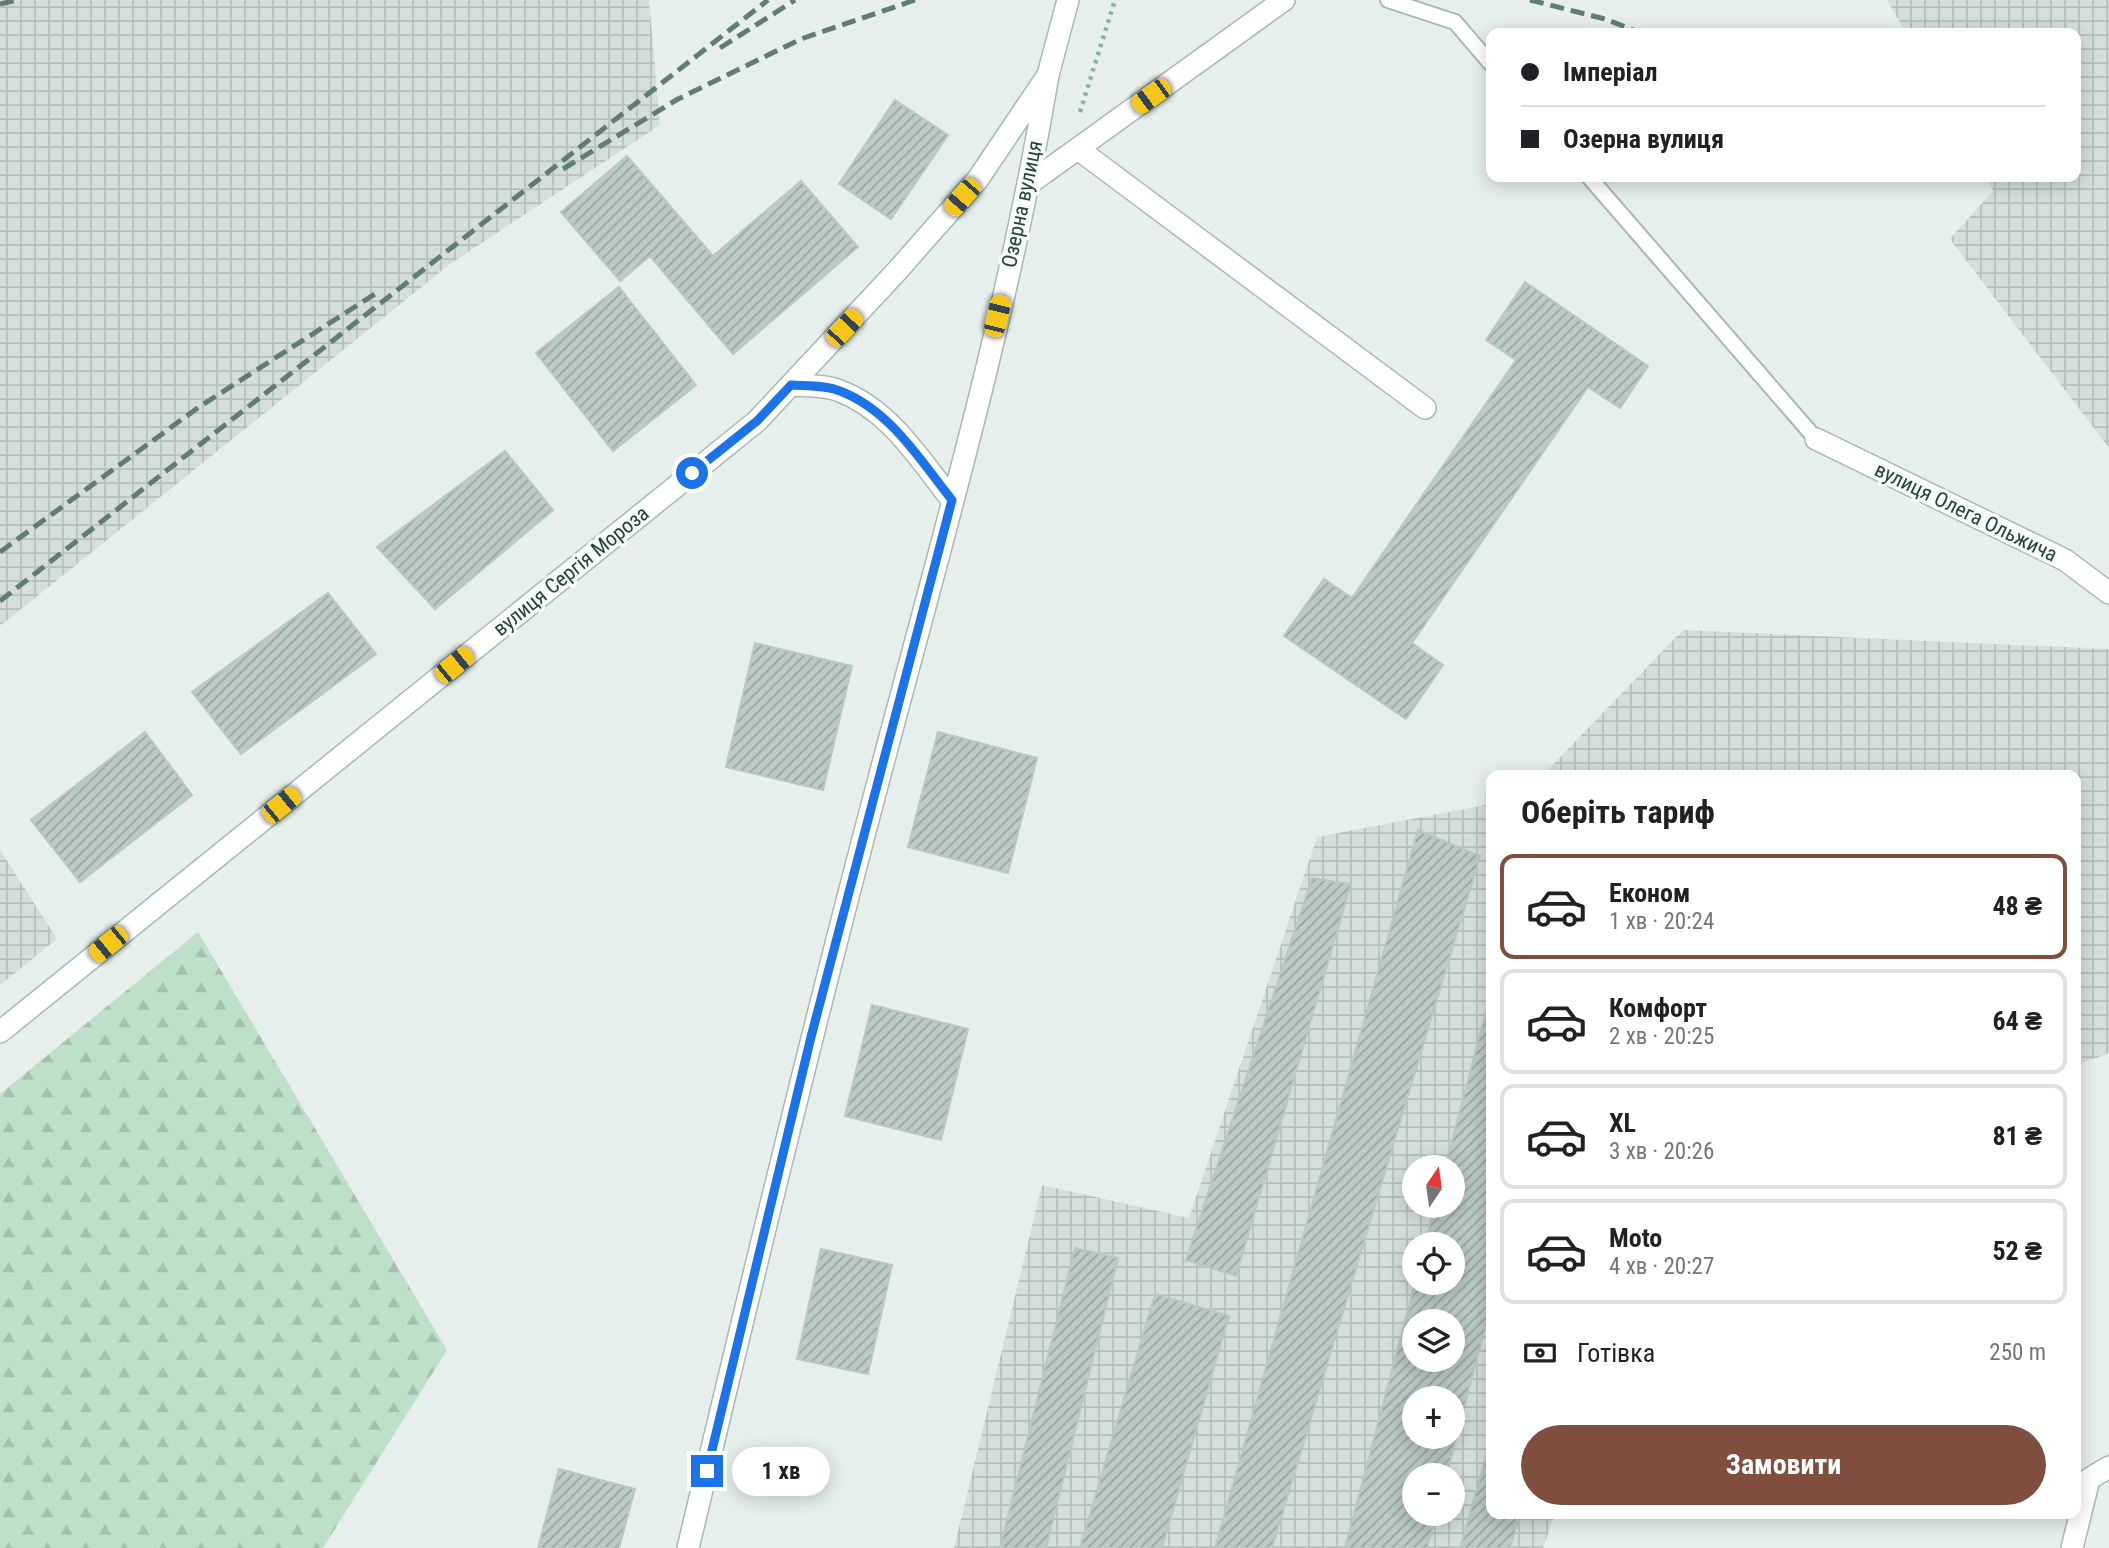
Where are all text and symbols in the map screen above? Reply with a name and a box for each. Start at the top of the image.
text: Імперіал [1563,57,1657,87]
car [1128,75,1175,117]
text: Озерна вулиця [1563,124,1724,154]
street label: Озерна вулиця [997,138,1047,270]
car [941,174,984,220]
car [982,293,1013,339]
car [822,305,867,351]
route start [676,457,708,489]
street label: вулиця Олега Ольжича [1871,457,2061,567]
street label: вулиця Сергія Мороза [489,501,653,641]
car [432,644,477,686]
car [259,784,304,826]
text: Оберіть тариф [1521,793,1715,831]
icon: car [1525,875,1588,938]
text: Економ [1609,878,1690,908]
text: 48 ₴ [1992,891,2042,921]
text: 1 хв · 20:24 [1609,908,1714,935]
car [86,923,131,965]
icon: car [1525,990,1588,1053]
text: Комфорт [1609,993,1707,1023]
text: 64 ₴ [1992,1006,2042,1036]
text: 2 хв · 20:25 [1609,1023,1714,1050]
icon: car [1525,1105,1588,1168]
text: XL [1609,1108,1636,1138]
text: 81 ₴ [1992,1121,2042,1151]
text: 3 хв · 20:26 [1609,1138,1714,1165]
north arrow [1402,1155,1465,1218]
map controls [1402,1155,1465,1526]
icon: car [1525,1220,1588,1283]
text: Moto [1609,1223,1662,1253]
button: locate [1402,1232,1465,1295]
text: 52 ₴ [1992,1236,2042,1266]
text: 4 хв · 20:27 [1609,1253,1714,1280]
button: layers [1402,1309,1465,1372]
icon: cash [1521,1334,1559,1372]
text: Готівка [1577,1338,1655,1368]
text: 250 m [1989,1339,2046,1366]
button: + [1402,1386,1465,1449]
button: Замовити [1521,1425,2046,1505]
callout: 1 хв [732,1446,830,1496]
route end [691,1455,723,1487]
text: 1 хв [762,1458,800,1485]
button: − [1402,1463,1465,1526]

